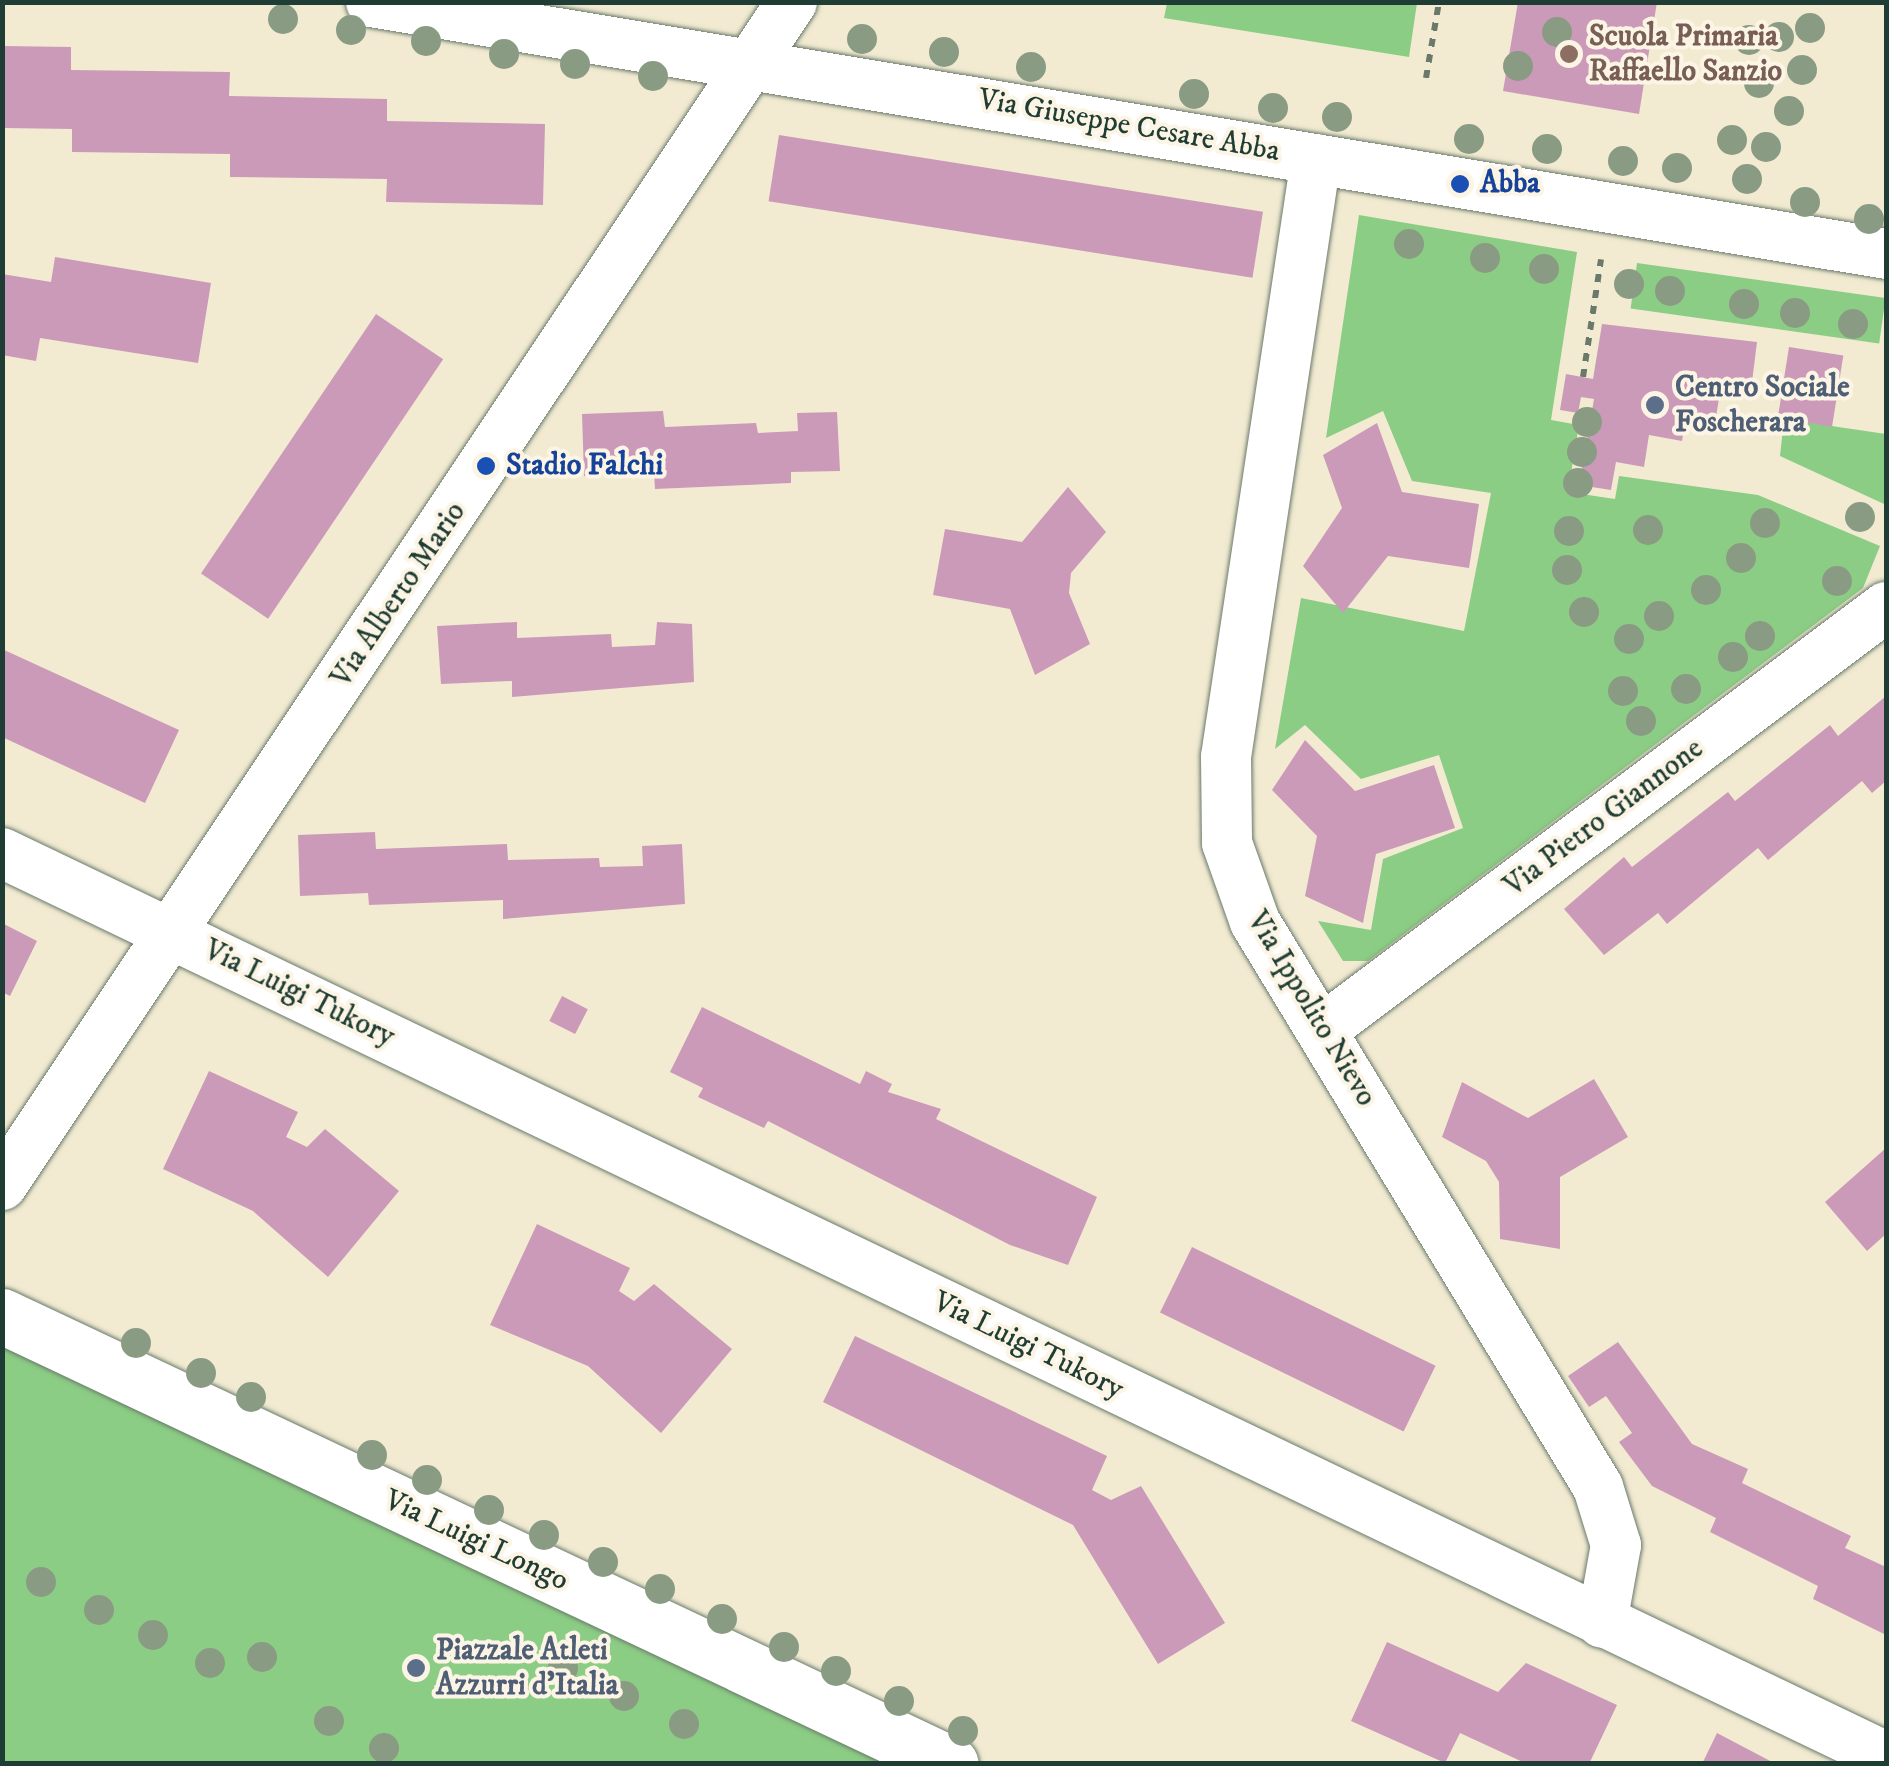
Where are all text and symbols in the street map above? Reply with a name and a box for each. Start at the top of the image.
place label: Scuola Primaria Raffaello Sanzio [1589,19,1782,90]
marker: Scuola Primaria Raffaello Sanzio [1558,43,1580,65]
street label: Via Giuseppe Cesare Abba [976,82,1282,170]
place label: Abba [1480,166,1540,202]
marker: Abba [1449,173,1471,195]
place label: Centro Sociale Foscherara [1675,370,1850,440]
marker: Centro Sociale Foscherara [1644,394,1666,416]
place label: Stadio Falchi [506,448,663,484]
marker: Stadio Falchi [475,455,497,477]
street label: Via Alberto Mario [324,496,474,694]
street label: Via Pietro Giannone [1497,731,1711,905]
street label: Via Ippolito Nievo [1239,905,1383,1113]
street label: Via Luigi Tukory [198,932,400,1056]
street label: Via Luigi Tukory [927,1284,1129,1408]
street label: Via Luigi Longo [378,1483,574,1599]
place label: Piazzale Atleti Azzurri d'Italia [436,1633,618,1704]
marker: Piazzale Atleti Azzurri d'Italia [405,1657,427,1679]

